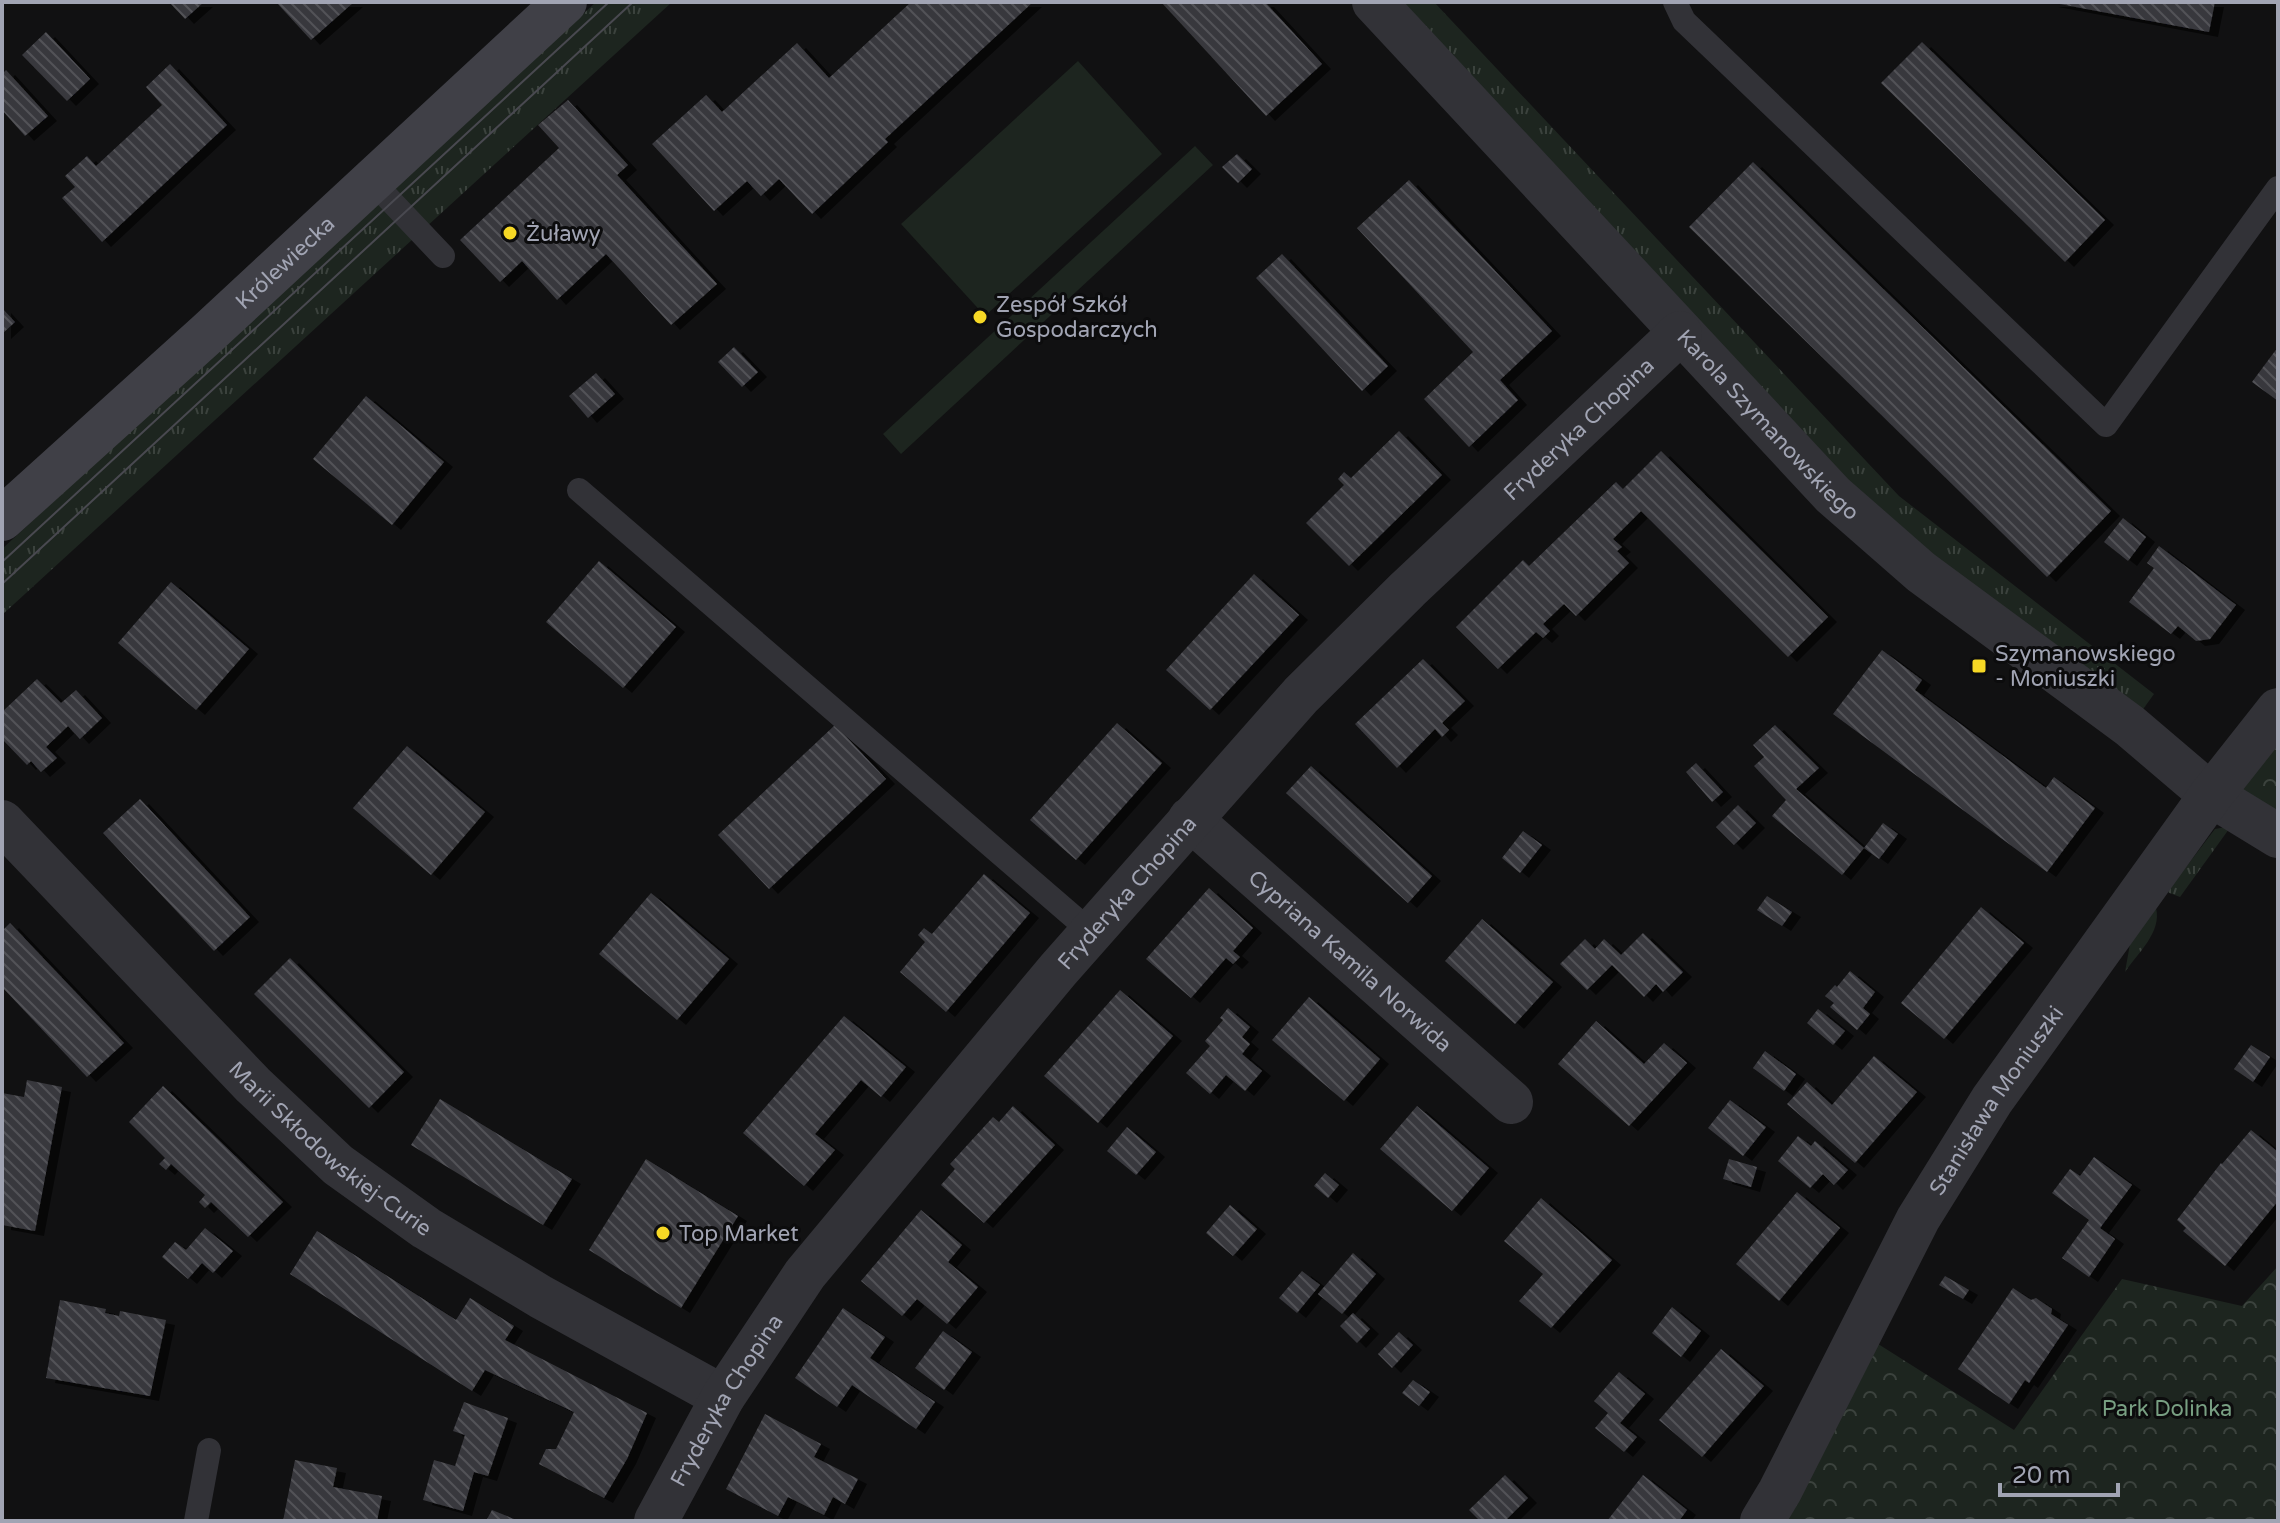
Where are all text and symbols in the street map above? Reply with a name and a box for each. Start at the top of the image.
street label: Królewiecka [230,211,340,315]
place label: Żuławy [526,221,601,247]
marker: Żuławy [501,224,519,242]
place label: Zespół Szkół Gospodarczych [996,292,1158,343]
marker: Zespół Szkół Gospodarczych [971,308,989,326]
street label: Karola Szymanowskiego [1671,324,1864,526]
street label: Fryderyka Chopina [1499,352,1660,506]
place label: Szymanowskiego - Moniuszki [1995,641,2176,692]
marker: Szymanowskiego - Moniuszki [1970,657,1988,675]
street label: Fryderyka Chopina [1053,811,1202,975]
street label: Cypriana Kamila Norwida [1243,865,1457,1058]
street label: Stanisława Moniuszki [1924,1001,2069,1200]
street label: Marii Skłodowskiej-Curie [223,1056,437,1242]
place label: Top Market [679,1221,799,1247]
marker: Top Market [654,1224,672,1242]
street label: Fryderyka Chopina [665,1309,789,1491]
park label: Park Dolinka [2102,1396,2232,1422]
scale bar [2000,1447,2118,1497]
text: 20 m [2012,1461,2070,1490]

